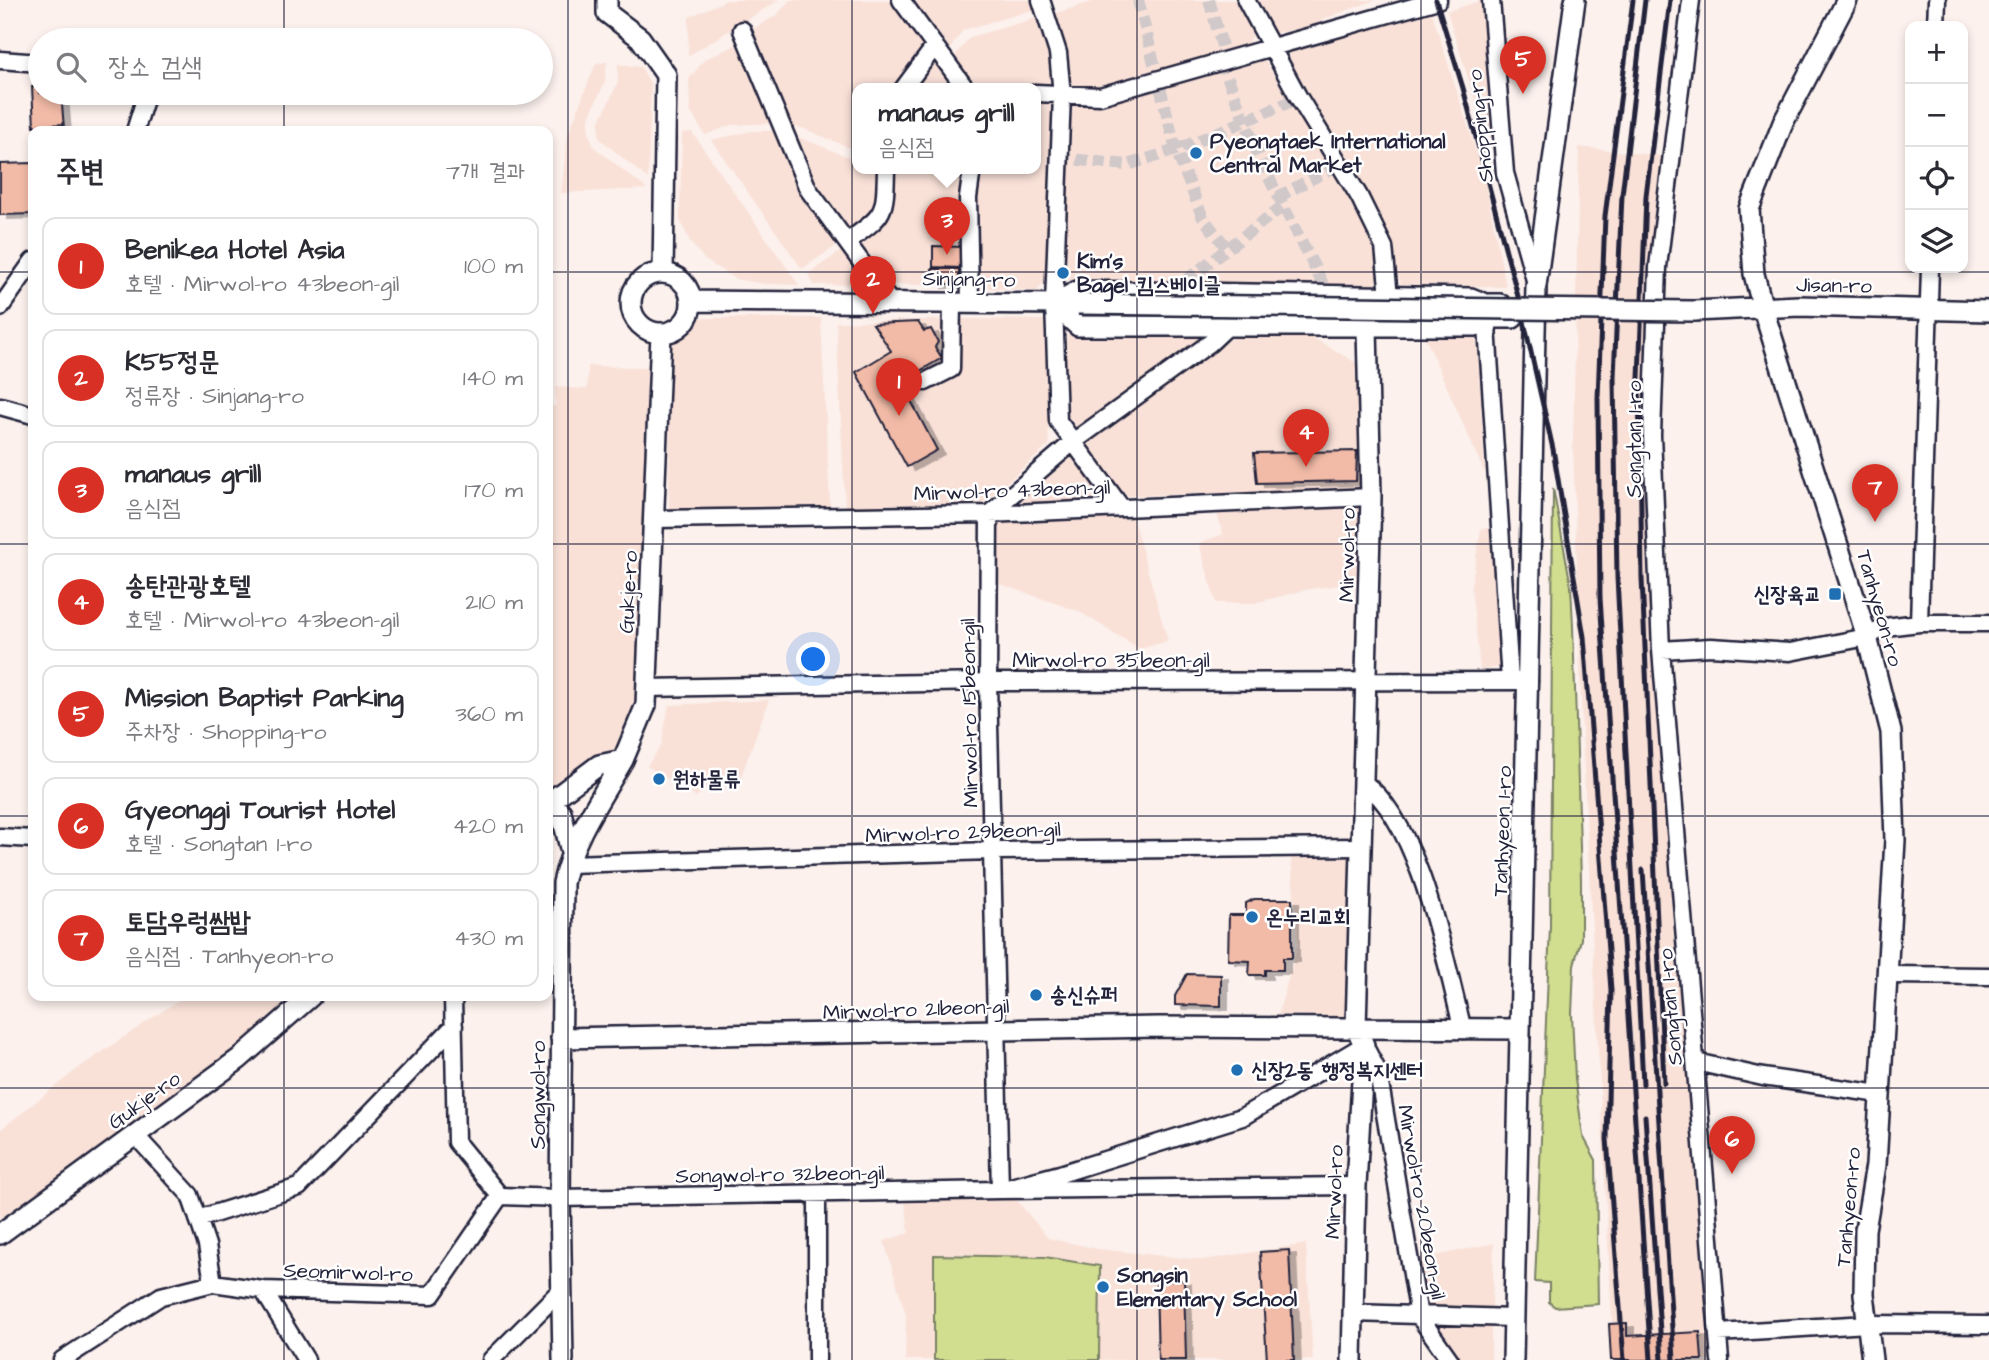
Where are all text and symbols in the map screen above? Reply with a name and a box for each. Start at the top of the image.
map controls [1905,21,1968,273]
button: + [1905,21,1968,84]
search box [28,28,553,105]
pin: 5 [1500,36,1546,94]
icon: search [52,48,90,86]
text: 장소 검색 [108,49,202,85]
street label: Shopping-ro [1460,68,1503,184]
popup [852,83,1041,174]
button: − [1905,84,1968,147]
text: manaus grill [878,95,1015,131]
place label: Pyeongtaek International Central Market [1210,127,1446,180]
text: 음식점 [878,131,934,163]
marker: Pyeongtaek International Central Market [1188,145,1204,161]
button: locate [1905,147,1968,210]
text: 주변 [56,151,104,193]
text: 7개 결과 [446,156,525,188]
pin: 3 [924,197,970,255]
button: layers [1905,210,1968,273]
text: Benikea Hotel Asia [125,232,344,268]
place label: Kim's Bagel 킴스베이글 [1077,247,1221,302]
text: 1 [80,250,82,282]
text: 100 m [464,250,523,282]
pin: 2 [850,256,896,314]
street label: Sinjang-ro [922,264,1016,297]
marker: Kim's Bagel 킴스베이글 [1055,265,1071,281]
text: 호텔 · Mirwol-ro 43beon-gil [125,268,399,300]
street label: Jisan-ro [1796,270,1872,301]
text: K55정문 [125,344,219,380]
pin: 1 [876,358,922,416]
text: 2 [74,362,88,394]
text: 140 m [463,362,523,394]
text: 정류장 · Sinjang-ro [125,380,304,412]
street label: Songtan 1-ro [1620,380,1651,498]
pin: 4 [1283,409,1329,467]
text: manaus grill [125,456,261,492]
pin: 7 [1852,464,1898,522]
street label: Mirwol-ro 43beon-gil [913,473,1111,510]
text: 3 [75,474,87,506]
text: 170 m [464,474,523,506]
text: 음식점 [125,492,181,524]
street label: Mirwol-ro [1332,508,1363,602]
street label: Tanhyeon-ro [1847,547,1910,670]
street label: Gukje-ro [612,550,645,634]
text: 송탄관광호텔 [125,568,251,604]
place label: 신장육교 [1753,580,1821,609]
text: 4 [73,586,89,618]
text: 210 m [465,586,523,618]
marker: 신장육교 [1827,586,1843,602]
text: 호텔 · Mirwol-ro 43beon-gil [125,604,399,636]
street label: Mirwol-ro 15beon-gil [953,618,988,808]
your location [796,642,830,676]
street label: Mirwol-ro 35beon-gil [1012,646,1210,677]
text: Mission Baptist Parking [125,680,404,716]
text: 5 [73,698,89,730]
text: 360 m [455,698,523,730]
text: 주차장 · Shopping-ro [125,716,327,748]
place label: 원하물류 [673,765,741,794]
street label: Tanhyeon 1-ro [1486,765,1521,897]
marker: 원하물류 [651,771,667,787]
text: Gyeonggi Tourist Hotel [125,792,395,828]
text: 6 [74,810,88,842]
text: 420 m [453,810,523,842]
street label: Mirwol-ro 29beon-gil [865,815,1061,852]
text: 호텔 · Songtan 1-ro [125,828,312,860]
place label: 온누리교회 [1266,903,1351,932]
text: 토담우렁쌈밥 [125,904,251,940]
marker: 온누리교회 [1244,909,1260,925]
text: 7 [74,922,88,954]
text: 430 m [454,922,523,954]
text: 음식점 · Tanhyeon-ro [125,940,333,972]
street label: Songtan 1-ro [1651,947,1692,1067]
place label: 송신슈퍼 [1050,981,1118,1010]
marker: 송신슈퍼 [1028,987,1044,1003]
street label: Mirwol-ro 21beon-gil [822,992,1010,1029]
street label: Songwol-ro [524,1040,555,1149]
place label: 신장2동 행정복지센터 [1251,1056,1424,1085]
marker: 신장2동 행정복지센터 [1229,1062,1245,1078]
street label: Gukje-ro [102,1064,187,1137]
street label: Mirwol-ro 20beon-gil [1388,1103,1453,1302]
pin: 6 [1709,1116,1755,1174]
street label: Mirwol-ro [1318,1144,1351,1240]
street label: Tanhyeon-ro [1829,1146,1870,1268]
street label: Songwol-ro 32beon-gil [675,1158,885,1193]
street label: Seomirwol-ro [283,1256,414,1289]
place label: Songsin Elementary School [1116,1261,1298,1317]
marker: Songsin Elementary School [1095,1279,1111,1295]

